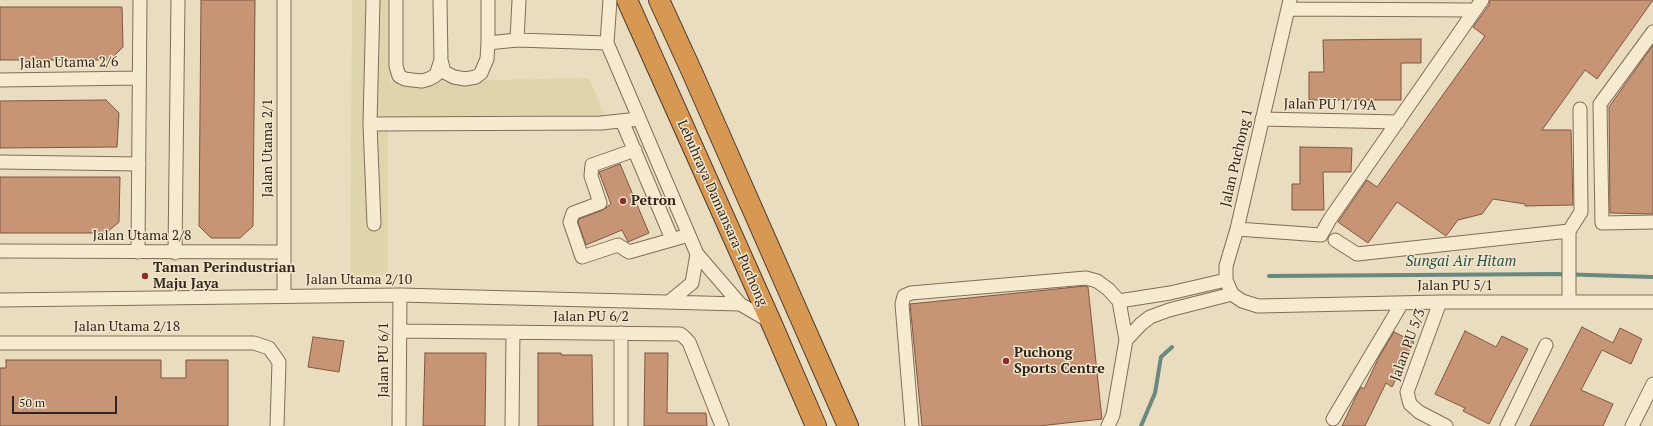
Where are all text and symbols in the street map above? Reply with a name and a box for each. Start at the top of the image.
street label: Jalan Utama 2/6 [19,54,119,72]
street label: Jalan PU 1/19A [1283,96,1377,114]
street label: Jalan Utama 2/1 [260,99,276,197]
street label: Jalan Puchong 1 [1218,107,1256,209]
street label: Lebuhraya Damansara–Puchong [673,117,771,309]
place label: Petron [631,193,676,209]
marker: Petron [618,196,628,206]
street label: Jalan Utama 2/8 [93,228,191,244]
water label: Sungai Air Hitam [1405,253,1517,271]
place label: Taman Perindustrian Maju Jaya [153,260,296,292]
marker: Taman Perindustrian Maju Jaya [140,271,150,281]
street label: Jalan Utama 2/10 [306,272,412,288]
street label: Jalan PU 5/1 [1417,278,1493,294]
street label: Jalan PU 5/3 [1387,307,1429,383]
street label: Jalan PU 6/2 [553,309,629,325]
street label: Jalan Utama 2/18 [74,319,180,335]
street label: Jalan PU 6/1 [376,322,392,398]
place label: Puchong Sports Centre [1014,345,1105,378]
marker: Puchong Sports Centre [1001,356,1011,366]
scale bar [14,388,119,414]
text: 50 m [19,395,45,410]

